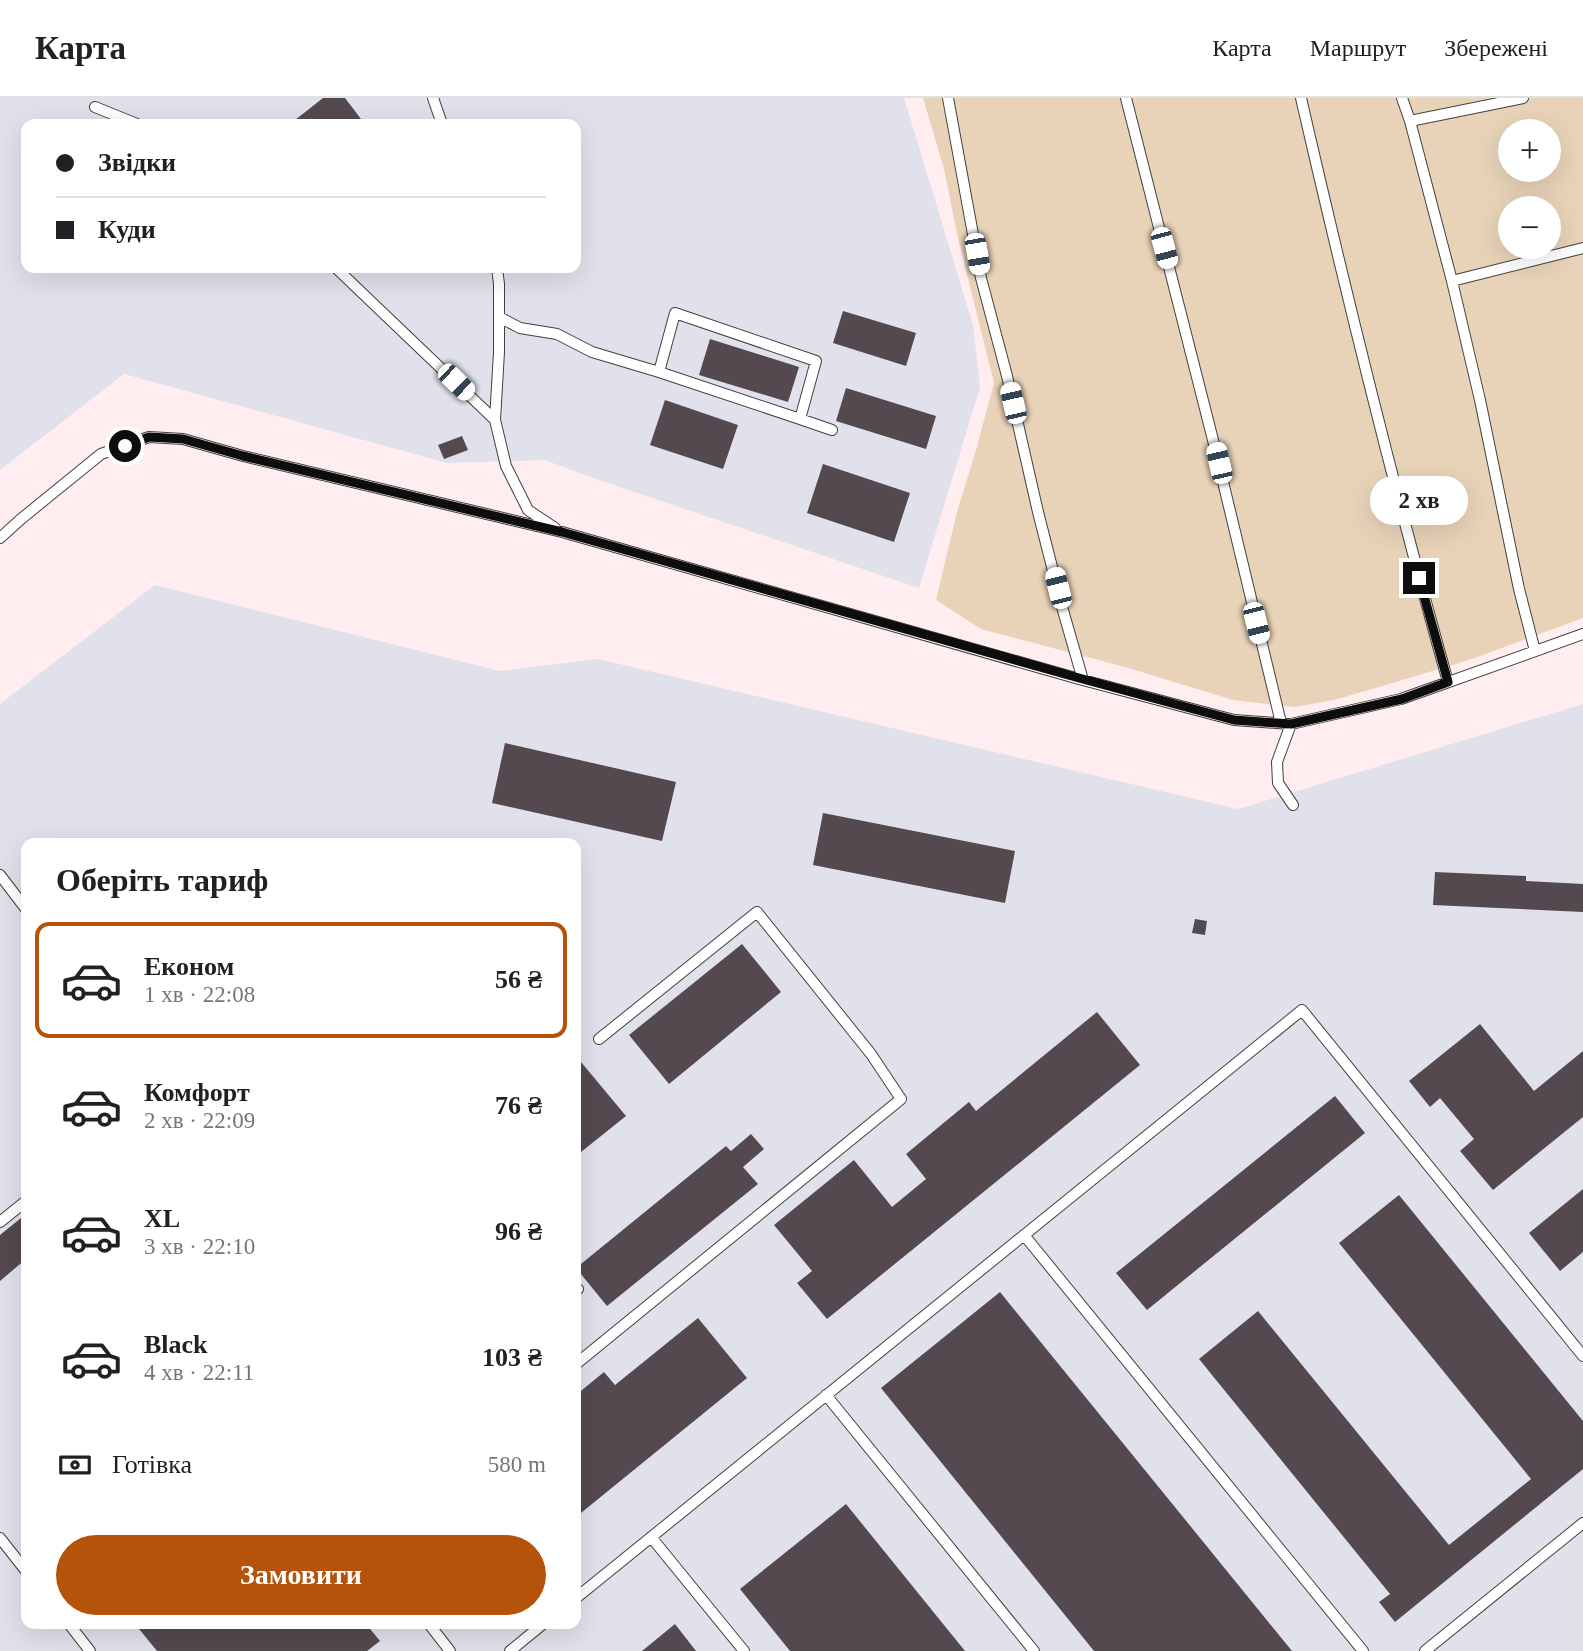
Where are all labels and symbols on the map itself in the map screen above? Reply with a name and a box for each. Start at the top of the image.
car [1149,225,1180,271]
car [964,231,991,277]
car [434,360,479,404]
car [999,380,1028,426]
route start [109,430,141,462]
car [1205,440,1234,486]
callout: 2 хв [1370,476,1468,526]
route end [1403,562,1435,594]
car [1043,565,1074,611]
car [1241,600,1272,646]

